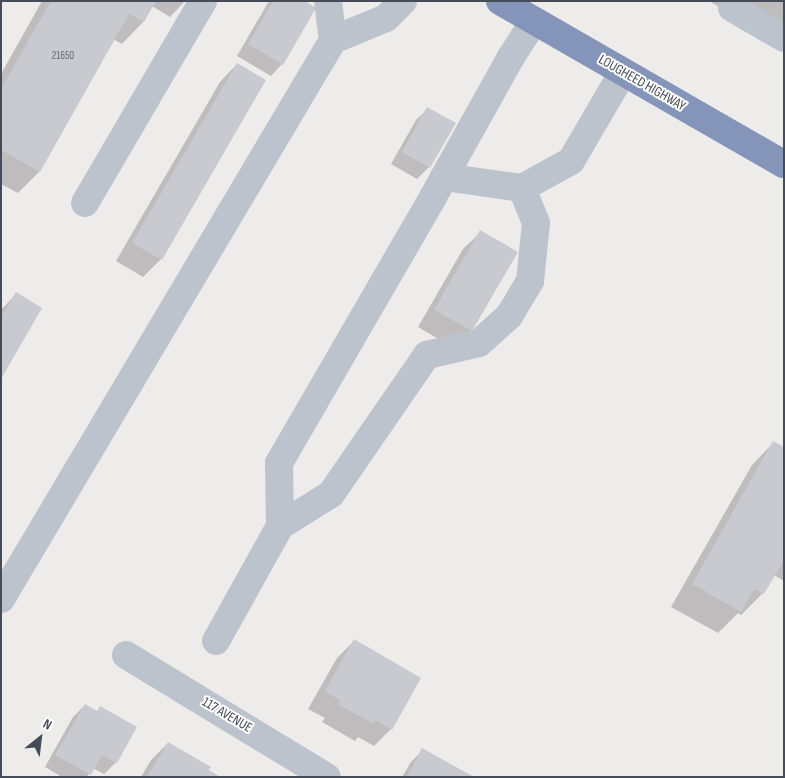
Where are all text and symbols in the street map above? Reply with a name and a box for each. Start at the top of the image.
house number: 21650 [52,49,74,63]
street label: LOUGHEED HIGHWAY [596,51,688,115]
street label: 117 AVENUE [199,694,255,736]
north arrow [15,713,65,763]
text: N [40,715,55,734]

